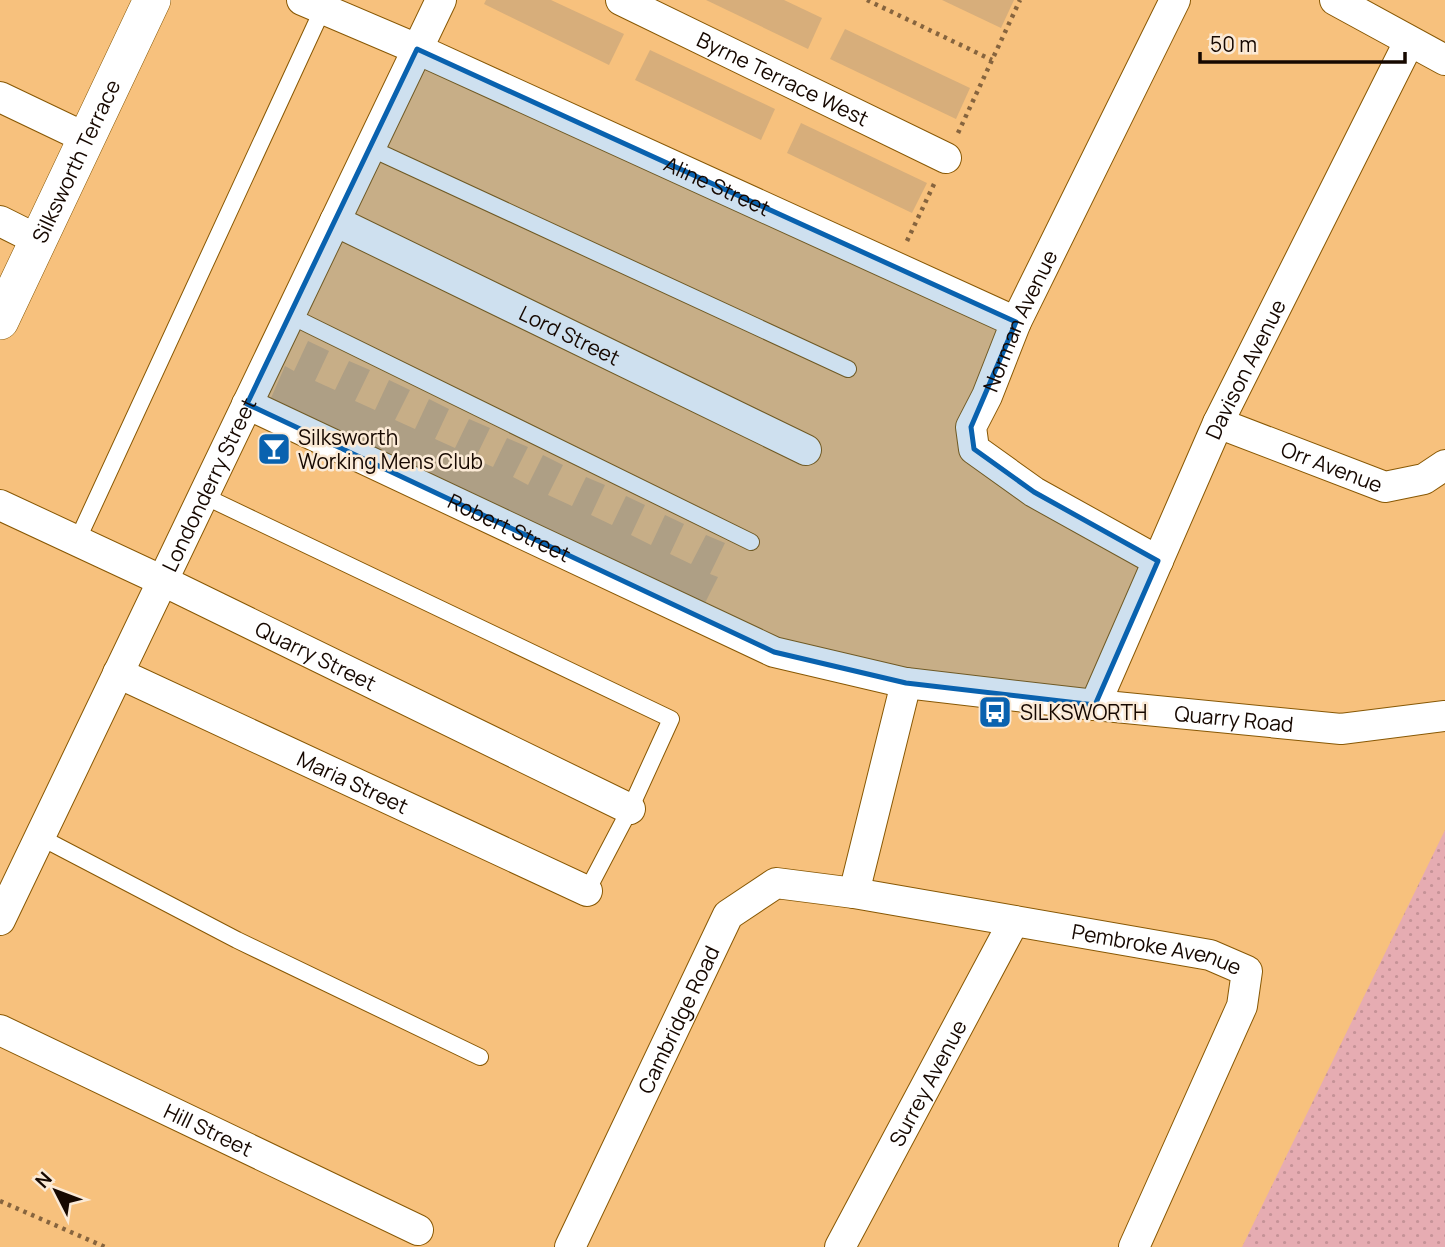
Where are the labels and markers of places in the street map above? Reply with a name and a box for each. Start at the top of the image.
place label: Silksworth Working Mens Club [298,423,483,475]
bar icon: Silksworth Working Mens Club [255,430,293,468]
bus stop icon: SILKSWORTH [976,693,1014,731]
place label: SILKSWORTH [1020,698,1148,726]

